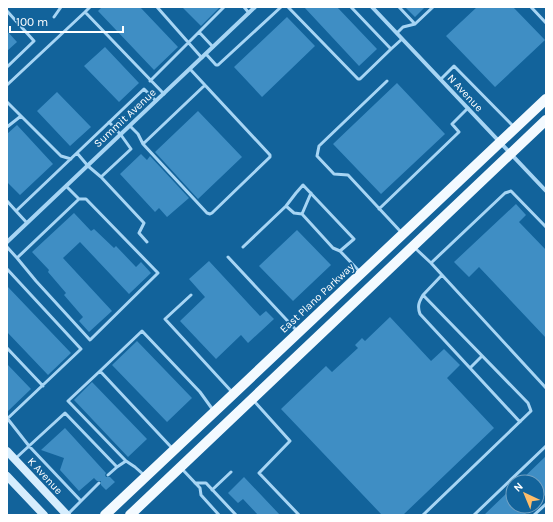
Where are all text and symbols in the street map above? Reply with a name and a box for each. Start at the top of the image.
scale bar [10,8,123,34]
text: 100 m [16,15,48,29]
street label: N Avenue [444,72,486,115]
street label: Summit Avenue [91,86,159,150]
street label: East Plano Parkway [277,260,357,336]
street label: K Avenue [25,455,66,497]
north arrow [505,474,545,514]
text: N [511,480,526,495]

